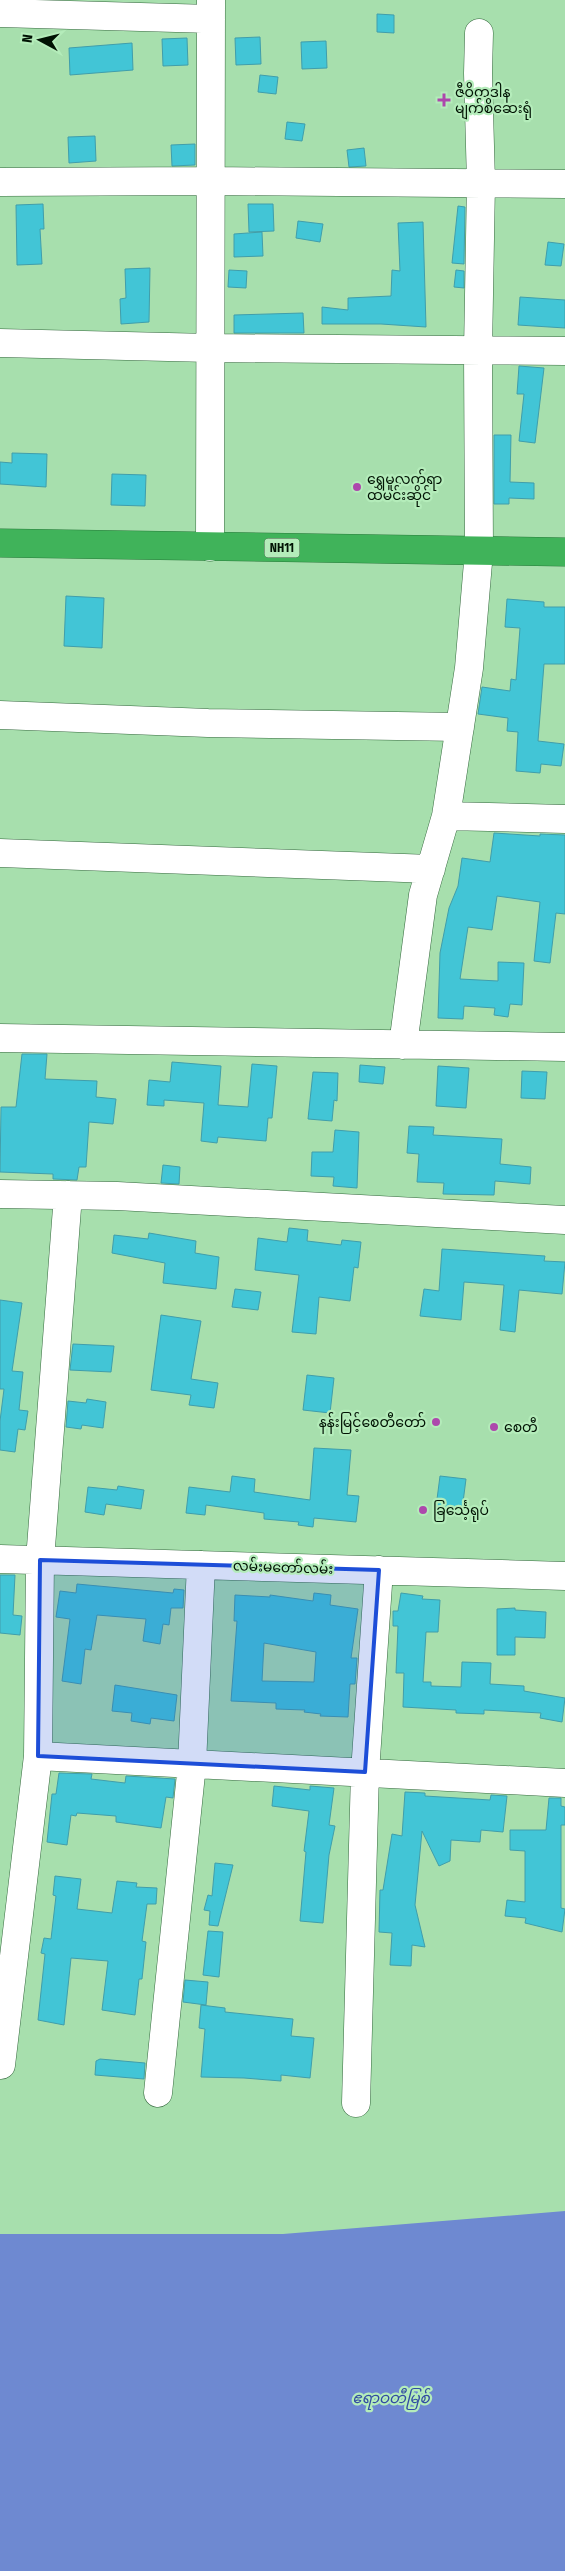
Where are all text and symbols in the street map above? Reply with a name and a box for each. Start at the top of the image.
north arrow [15,15,65,65]
text: N [19,33,37,44]
place label: ဇီဝိတဒါန မျက်စိဆေးရုံ [455,82,532,120]
marker: ဇီဝိတဒါန မျက်စိဆေးရုံ [437,93,451,107]
place label: ရွှေမူလက်ရာ ထမင်းဆိုင် [367,469,442,507]
marker: ရွှေမူလက်ရာ ထမင်းဆိုင် [351,481,363,493]
road number: NH11 [264,538,300,558]
place label: နန်းမြင့်စေတီတော် [319,1412,426,1434]
marker: နန်းမြင့်စေတီတော် [430,1416,442,1428]
place label: စေတီ [504,1417,538,1436]
marker: စေတီ [488,1421,500,1433]
place label: ခြင်္သေ့ရုပ် [433,1500,489,1522]
marker: ခြင်္သေ့ရုပ် [417,1504,429,1516]
street label: လမ်းမတော်လမ်း [233,1555,334,1578]
water label: ဧရာဝတီမြစ် [352,2387,431,2410]

